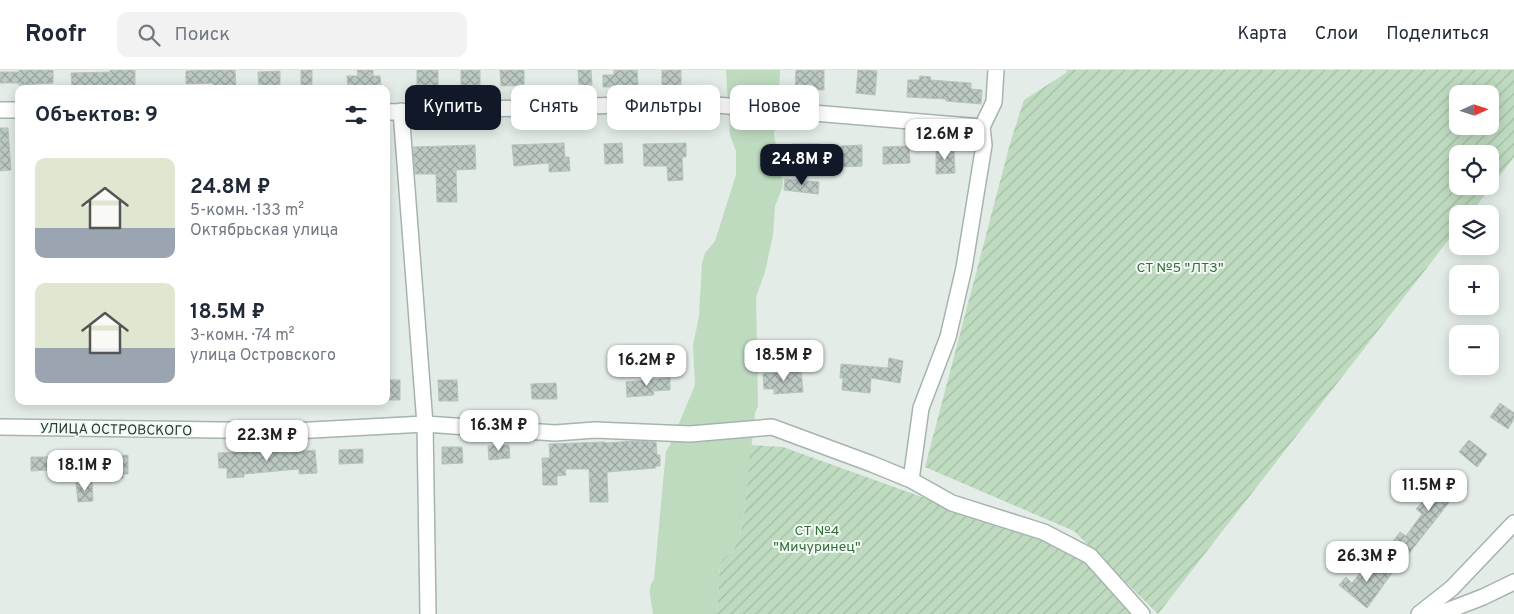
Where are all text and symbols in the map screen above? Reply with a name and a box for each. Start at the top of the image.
search box [117,12,467,57]
text: Roofr [25,20,87,50]
icon: search [135,21,163,49]
text: Поиск [175,23,230,47]
text: Карта [1237,23,1287,46]
text: Слои [1315,23,1358,46]
text: Поделиться [1386,23,1489,46]
chip: Купить [405,85,501,130]
chip: Снять [511,85,597,130]
chip: Фильтры [607,85,720,130]
chip: Новое [730,85,819,130]
north arrow [1449,85,1499,135]
map controls [1449,85,1499,375]
icon: filters [342,101,370,129]
text: Объектов: 9 [35,102,158,129]
pin: 12.6M ₽ [899,118,991,161]
text: 12.6M ₽ [916,125,974,145]
pin: 24.8M ₽ [756,144,848,186]
button: locate [1449,145,1499,195]
text: 24.8M ₽ [771,150,833,170]
text: 24.8M ₽ [190,174,271,201]
icon: home [75,178,135,238]
text: 5-комн. · 133 m² [190,201,304,221]
button: layers [1449,205,1499,255]
text: Октябрьская улица [190,221,338,241]
park label: СТ №5 "ЛТЗ" [1136,260,1224,277]
button: + [1449,265,1499,315]
text: 18.5M ₽ [190,299,265,326]
icon: home [75,303,135,363]
button: − [1449,325,1499,375]
text: 3-комн. · 74 m² [190,326,294,346]
pin: 18.5M ₽ [738,340,830,382]
pin: 16.2M ₽ [601,344,693,387]
text: улица Островского [190,346,336,366]
text: 18.5M ₽ [755,346,813,366]
text: 16.2M ₽ [618,351,676,371]
pin: 16.3M ₽ [453,410,545,452]
text: 16.3M ₽ [470,416,528,436]
pin: 22.3M ₽ [221,420,313,462]
street label: УЛИЦА ОСТРОВСКОГО [40,421,192,440]
text: 22.3M ₽ [237,426,297,446]
pin: 18.1M ₽ [39,450,131,492]
text: 18.1M ₽ [58,456,112,476]
pin: 11.5M ₽ [1383,470,1475,512]
text: 11.5M ₽ [1402,476,1456,496]
park label: СТ №4 "Мичуринец" [773,523,861,556]
pin: 26.3M ₽ [1321,540,1413,583]
text: 26.3M ₽ [1337,547,1397,567]

